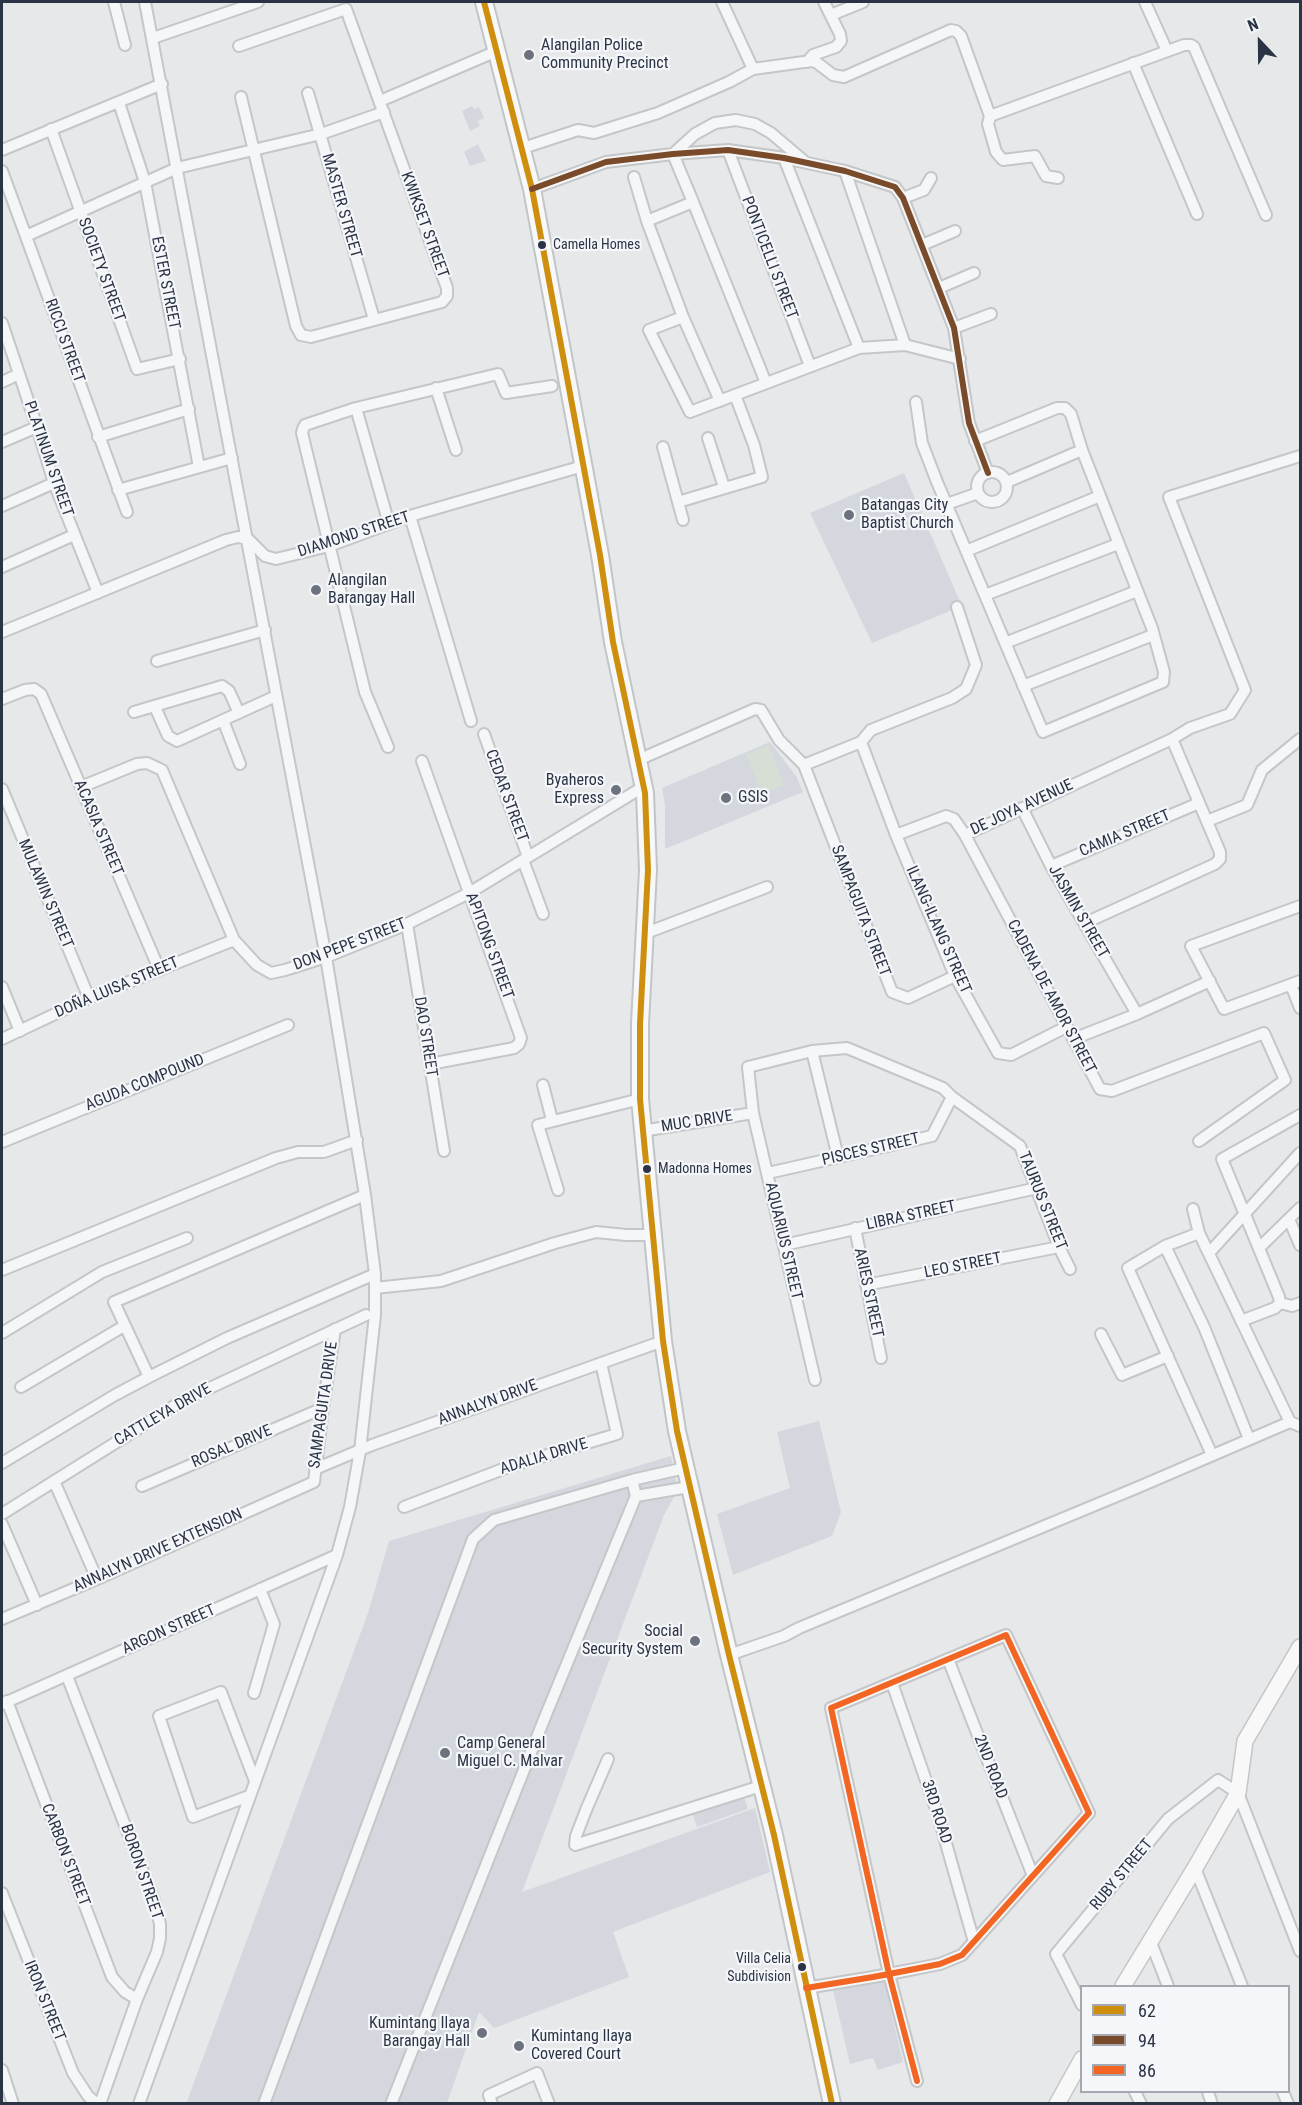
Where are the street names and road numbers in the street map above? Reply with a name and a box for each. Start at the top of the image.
street label: MASTER STREET [317,152,365,260]
street label: KWIKSET STREET [396,169,452,281]
street label: PONTICELLI STREET [737,194,801,322]
street label: SOCIETY STREET [73,215,129,325]
street label: ESTER STREET [147,235,183,331]
street label: RICCI STREET [40,296,88,386]
street label: PLATINUM STREET [19,399,77,519]
street label: DIAMOND STREET [296,508,412,562]
street label: CEDAR STREET [480,747,532,845]
street label: DE JOYA AVENUE [968,776,1076,840]
street label: ACASIA STREET [69,777,127,879]
street label: CAMIA STREET [1077,806,1173,862]
street label: MULAWIN STREET [13,836,77,952]
street label: SAMPAGUITA STREET [826,843,894,979]
street label: JASMIN STREET [1044,862,1112,962]
street label: ILANG-ILANG STREET [901,863,975,997]
street label: APITONG STREET [461,890,517,1002]
street label: DON PEPE STREET [291,915,409,975]
street label: CADENA DE AMOR STREET [1002,917,1100,1077]
street label: DOÑA LUISA STREET [52,953,182,1023]
street label: DAO STREET [409,996,441,1078]
street label: AGUDA COMPOUND [83,1050,207,1116]
street label: MUC DRIVE [660,1107,734,1137]
street label: PISCES STREET [820,1129,922,1171]
street label: TAURUS STREET [1013,1149,1071,1253]
street label: AQUARIUS STREET [760,1181,806,1301]
street label: LIBRA STREET [864,1197,958,1235]
street label: ARIES STREET [849,1246,887,1340]
street label: LEO STREET [923,1249,1003,1283]
street label: SAMPAGUITA DRIVE [306,1340,342,1470]
street label: ANNALYN DRIVE [436,1376,540,1430]
street label: CATTLEYA DRIVE [111,1380,215,1450]
street label: ROSAL DRIVE [189,1421,275,1473]
street label: ADALIA DRIVE [498,1435,590,1479]
street label: ANNALYN DRIVE EXTENSION [70,1505,246,1597]
street label: ARGON STREET [119,1601,219,1659]
street label: 2ND ROAD [969,1732,1011,1802]
street label: 3RD ROAD [917,1778,955,1846]
street label: CARBON STREET [37,1801,93,1909]
street label: BORON STREET [116,1822,166,1922]
street label: RUBY STREET [1087,1835,1157,1915]
street label: IRON STREET [19,1958,69,2044]

